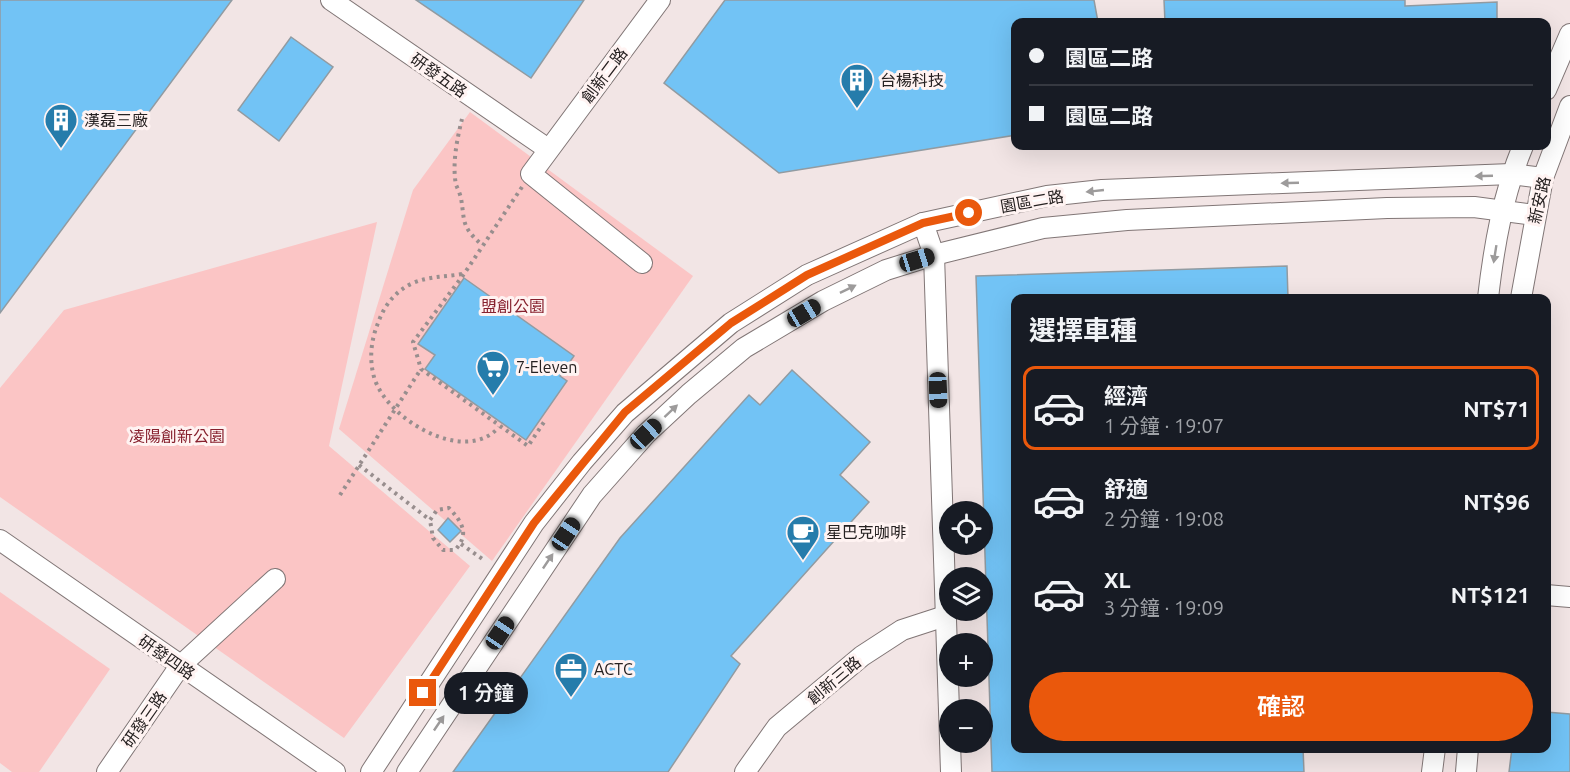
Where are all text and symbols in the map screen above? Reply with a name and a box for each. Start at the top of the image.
street label: 創新二路 [578,44,630,106]
text: 園區二路 [1065,45,1153,70]
street label: 研發五路 [408,49,470,101]
building icon: 台楊科技 [839,62,875,109]
place label: 台楊科技 [880,71,944,89]
building icon: 漢磊三廠 [43,102,79,149]
text: 園區二路 [1065,103,1153,128]
place label: 漢磊三廠 [84,111,148,129]
one-way arrow [1475,171,1494,180]
street label: 新安路 [1525,175,1553,225]
one-way arrow [1280,179,1299,188]
one-way arrow [1085,186,1104,196]
street label: 園區二路 [999,187,1065,215]
route start [955,199,982,226]
one-way arrow [1490,244,1499,263]
car [897,246,937,274]
one-way arrow [839,284,856,293]
car [784,296,824,330]
park label: 盟創公園 [481,297,545,315]
text: 選擇車種 [1029,315,1137,345]
supermarket icon: 7-Eleven [475,349,511,396]
place label: 7-Eleven [516,358,577,376]
car [928,372,948,408]
icon: car [1032,381,1086,435]
text: 經濟 [1104,383,1148,408]
text: NT$71 [1463,396,1530,421]
one-way arrow [663,404,678,418]
text: 1 分鐘 · 19:07 [1104,414,1224,437]
car [627,415,665,453]
park label: 凌陽創新公園 [129,427,225,445]
icon: car [1032,474,1086,528]
text: 舒適 [1104,476,1148,501]
text: NT$96 [1463,489,1530,514]
map controls [939,501,993,753]
button: locate [939,501,993,555]
text: 2 分鐘 · 19:08 [1104,507,1224,530]
car [548,514,584,554]
cafe icon: 星巴克咖啡 [785,514,821,561]
place label: 星巴克咖啡 [826,523,906,541]
one-way arrow [542,554,554,570]
button: layers [939,567,993,621]
icon: car [1032,567,1086,621]
text: XL [1104,567,1131,592]
text: NT$121 [1451,582,1530,607]
text: 3 分鐘 · 19:09 [1104,596,1224,619]
car [482,613,518,653]
street label: 研發四路 [136,631,198,683]
button: + [939,633,993,687]
office icon: ACTC [553,651,589,698]
street label: 創新三路 [804,653,864,707]
place label: ACTC [594,660,633,678]
callout: 1 分鐘 [444,672,528,714]
button: 確認 [1029,672,1533,741]
route end [409,679,436,706]
text: 1 分鐘 [458,681,514,704]
street label: 研發三路 [118,688,170,750]
button: − [939,699,993,753]
one-way arrow [433,716,445,732]

